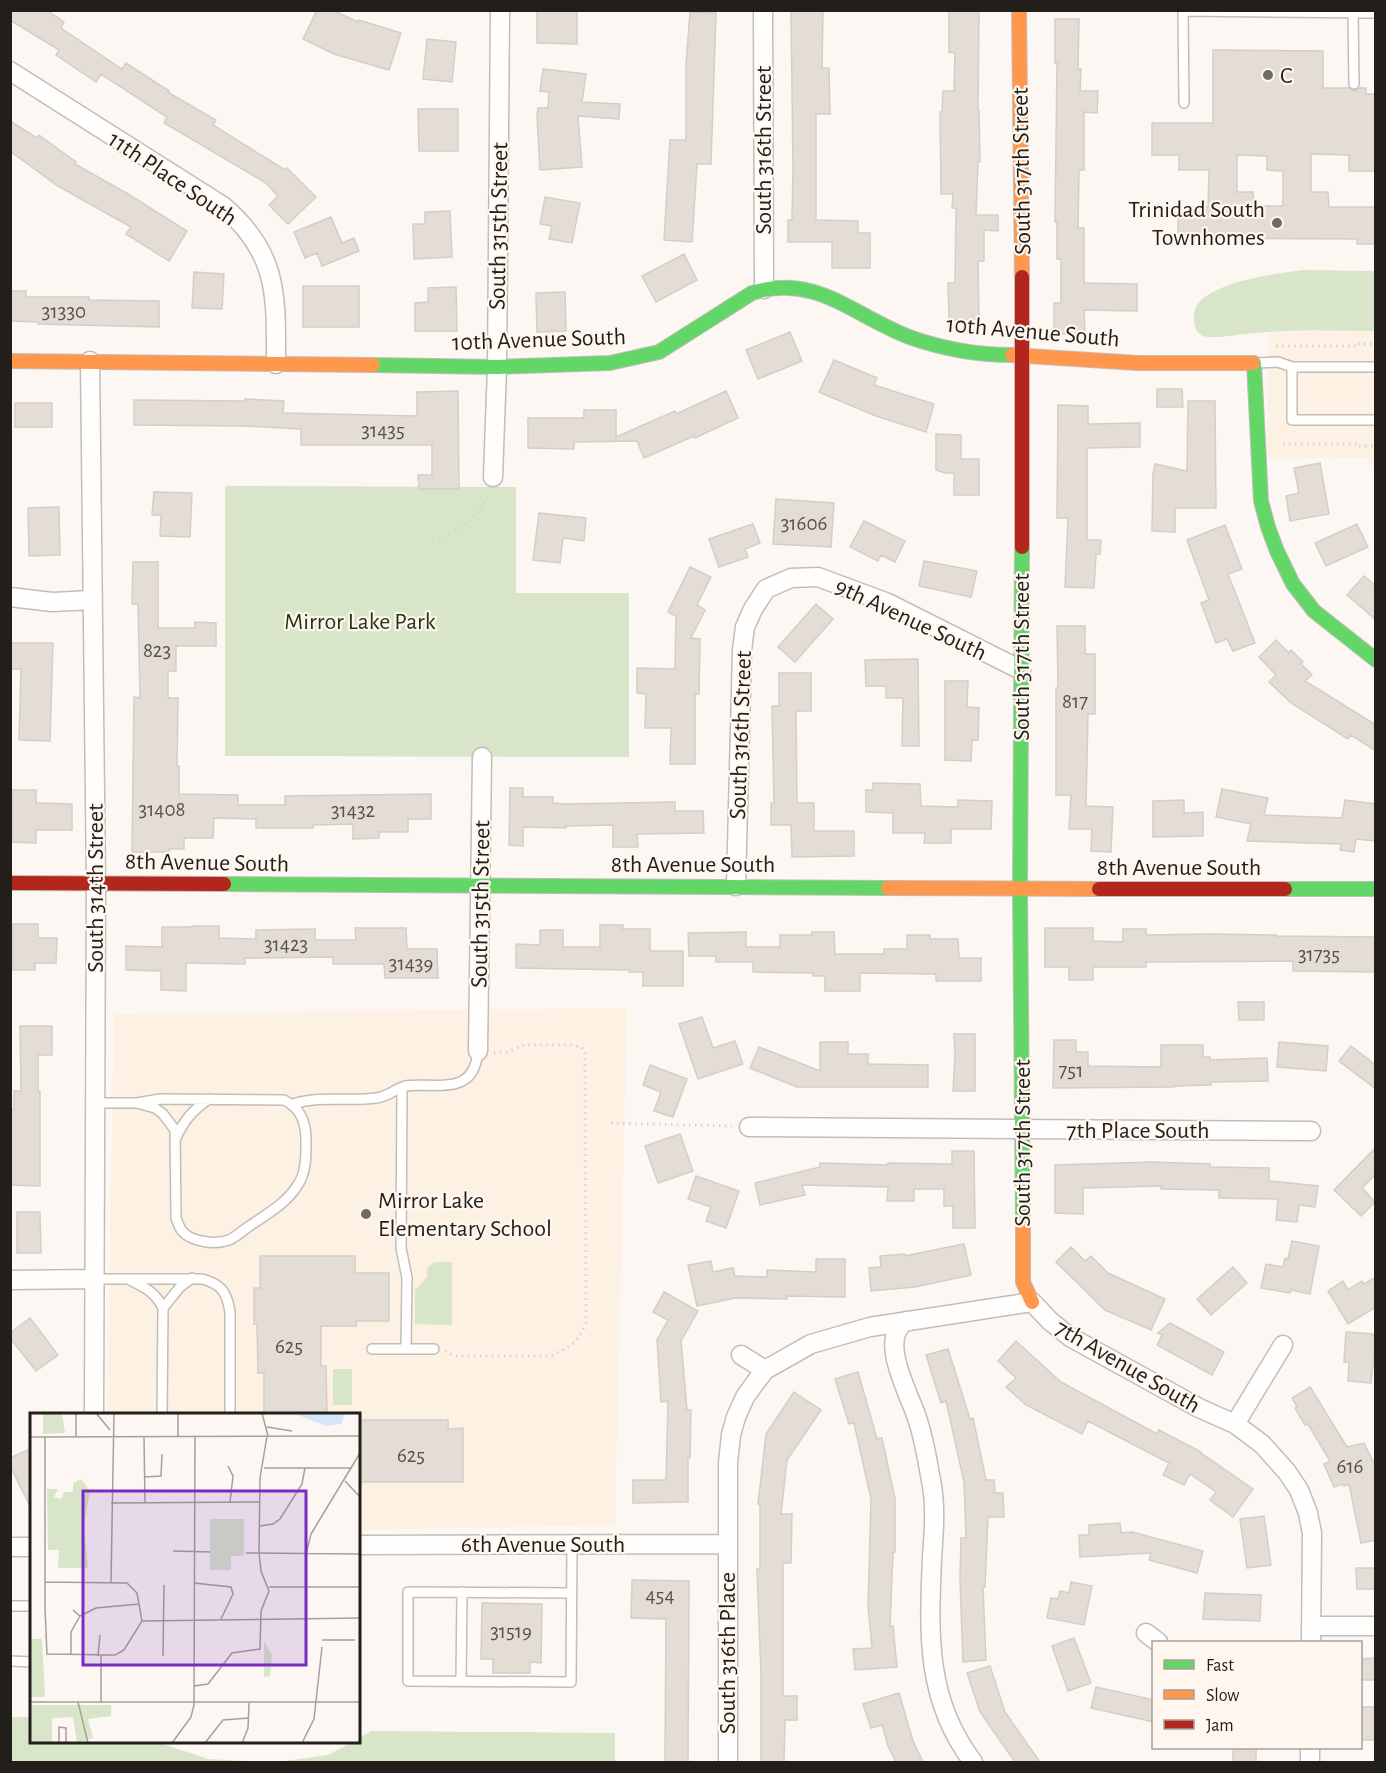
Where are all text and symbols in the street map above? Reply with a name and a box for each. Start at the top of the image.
place label: C [1280,64,1292,88]
street label: South 316th Street [752,65,776,234]
marker: C [1261,68,1275,82]
street label: South 317th Street [1009,87,1035,255]
street label: 11th Place South [104,127,241,231]
street label: South 315th Street [486,142,512,310]
place label: Trinidad South Townhomes [1128,198,1265,250]
marker: Trinidad South Townhomes [1270,216,1284,230]
house number: 31330 [42,301,86,322]
street label: 10th Avenue South [945,312,1121,352]
street label: 10th Avenue South [452,325,626,355]
house number: 31435 [361,420,405,441]
house number: 31606 [781,513,827,534]
street label: South 317th Street [1010,573,1034,741]
street label: 9th Avenue South [831,574,990,666]
park label: Mirror Lake Park [284,610,436,634]
house number: 823 [143,640,171,661]
street label: South 316th Street [726,650,756,820]
house number: 817 [1062,691,1088,712]
house number: 31408 [138,799,186,820]
house number: 31432 [331,800,375,821]
street label: South 314th Street [84,803,108,973]
street label: South 315th Street [468,820,494,988]
street label: 8th Avenue South [125,850,289,876]
street label: 8th Avenue South [611,853,775,877]
street label: 8th Avenue South [1097,856,1261,880]
house number: 31423 [264,934,308,955]
house number: 31735 [1298,944,1340,965]
house number: 31439 [389,953,433,974]
street label: South 317th Street [1011,1059,1035,1227]
house number: 751 [1059,1060,1083,1081]
street label: 7th Place South [1067,1119,1209,1143]
place label: Mirror Lake Elementary School [378,1189,552,1241]
marker: Mirror Lake Elementary School [359,1207,373,1221]
street label: 7th Avenue South [1051,1316,1204,1418]
house number: 625 [275,1336,303,1357]
inset map [30,1413,360,1743]
house number: 625 [397,1445,425,1466]
house number: 616 [1337,1456,1363,1477]
street label: 6th Avenue South [461,1533,625,1557]
street label: South 316th Place [716,1572,740,1734]
house number: 454 [646,1585,674,1606]
house number: 31519 [490,1621,532,1642]
legend [1152,1641,1362,1749]
text: Fast [1206,1657,1234,1675]
text: Slow [1206,1687,1239,1705]
text: Jam [1206,1717,1234,1735]

